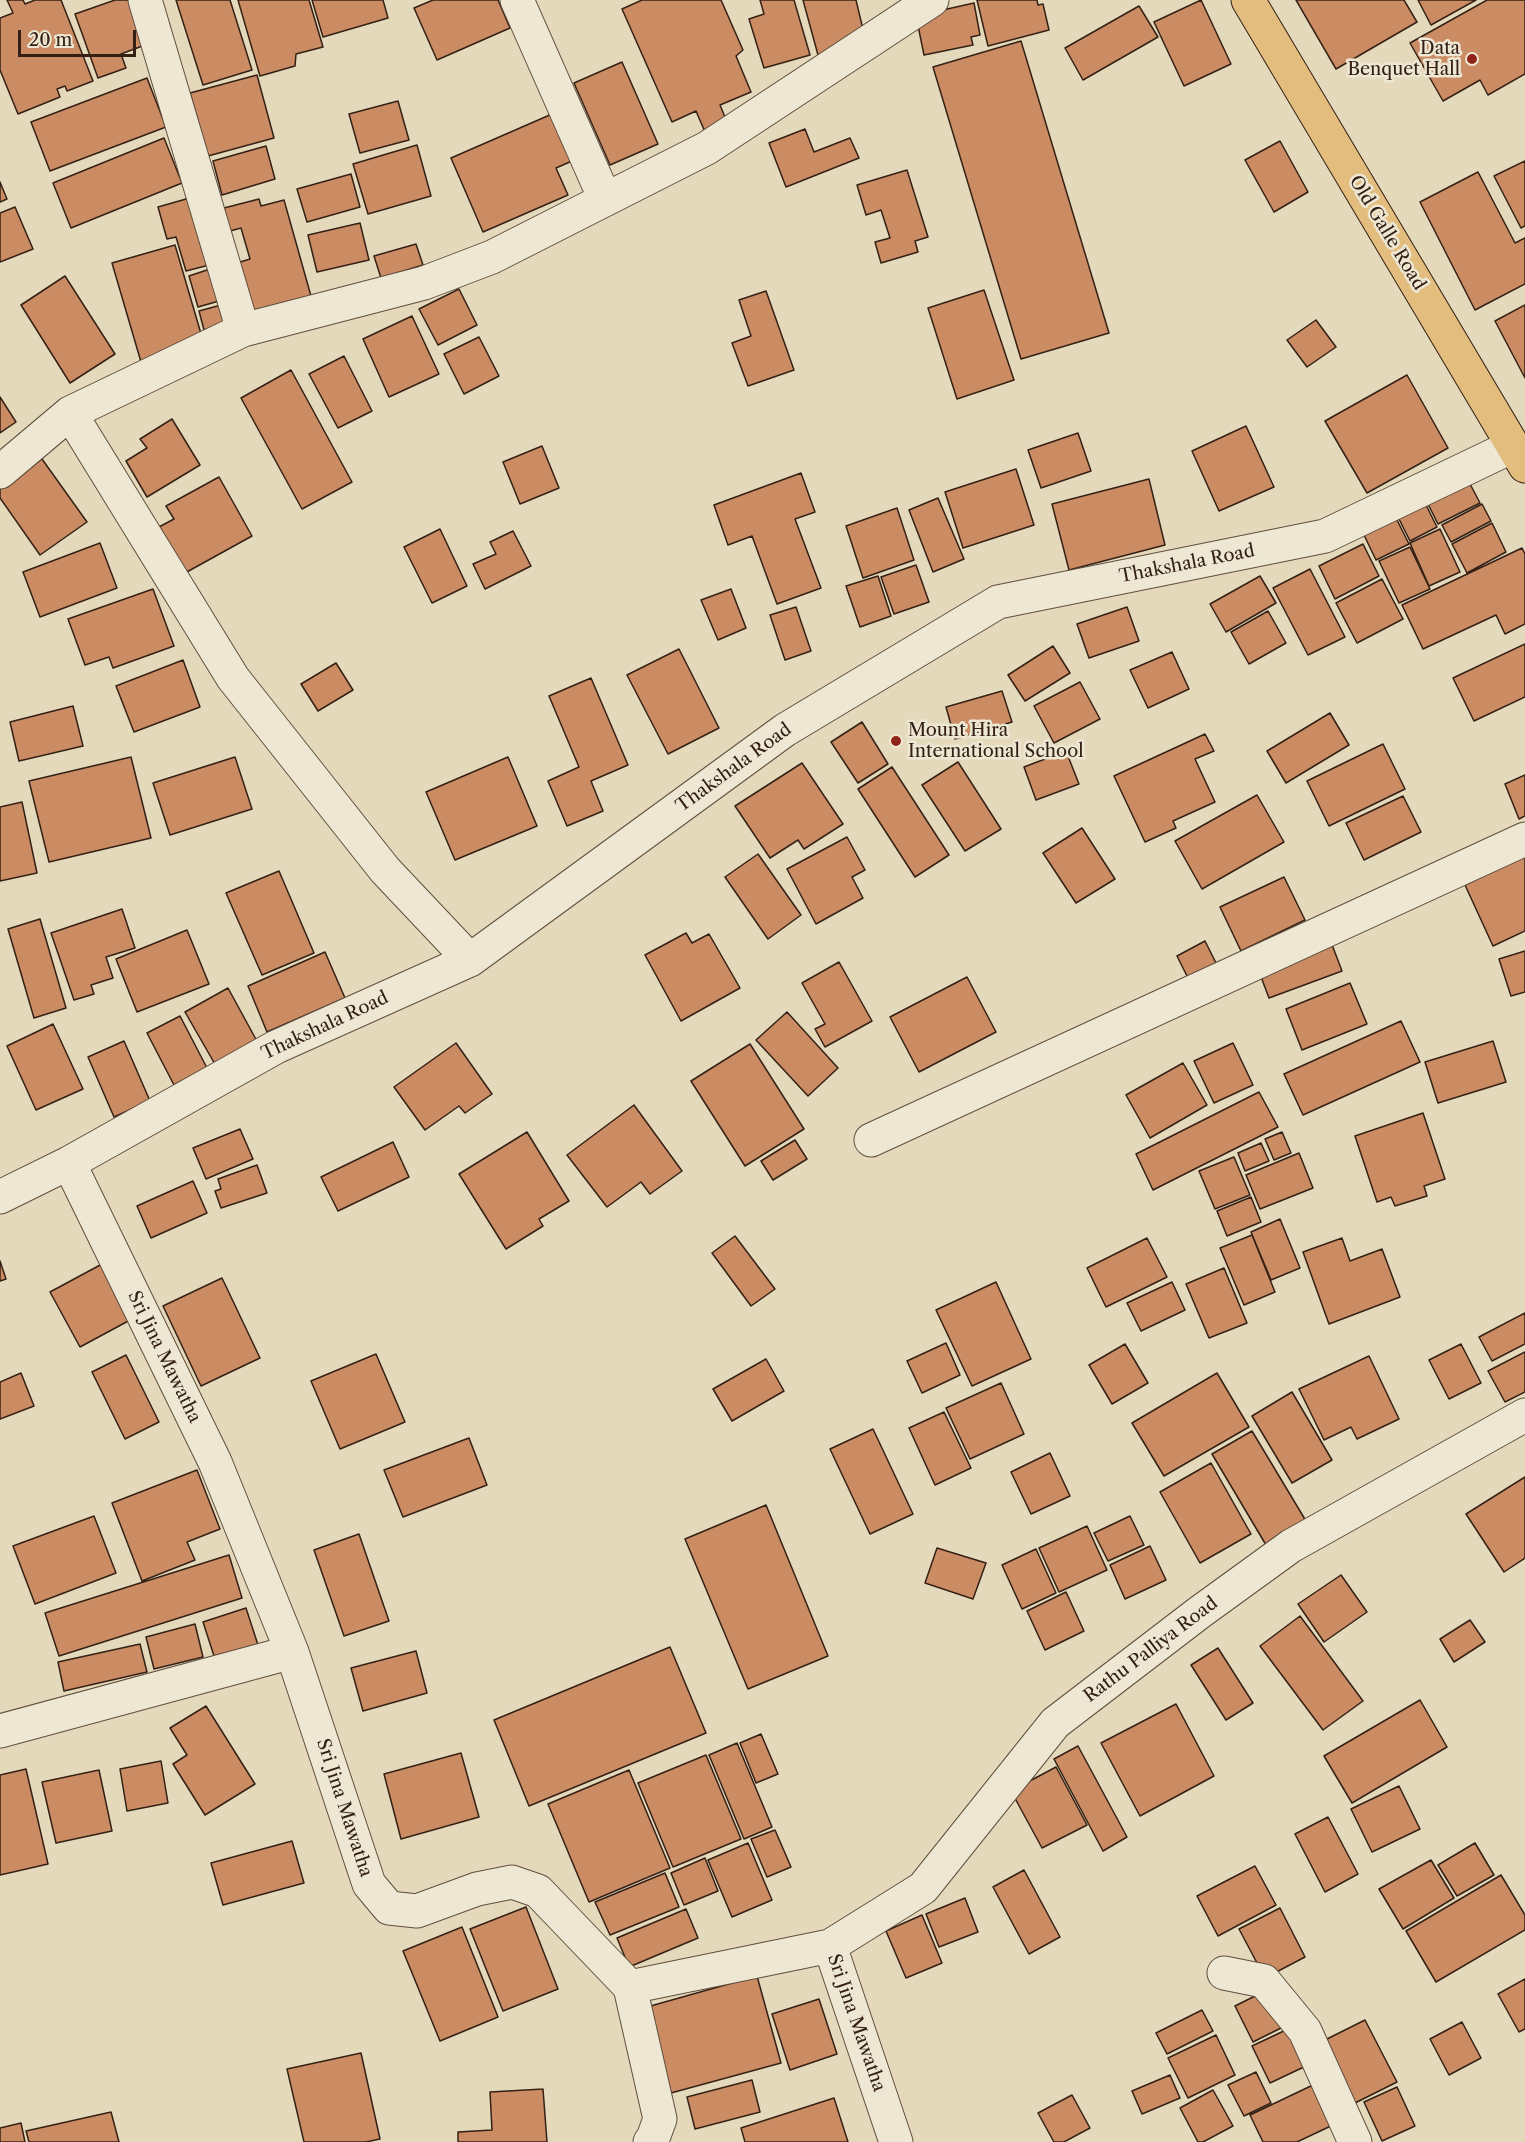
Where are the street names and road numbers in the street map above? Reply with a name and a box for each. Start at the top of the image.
street label: Old Galle Road [1344,172,1430,294]
street label: Thakshala Road [1118,540,1256,588]
street label: Thakshala Road [672,719,796,817]
street label: Thakshala Road [258,987,392,1065]
street label: Sri Jina Mawatha [123,1287,205,1427]
street label: Rathu Palliya Road [1080,1593,1222,1707]
street label: Sri Jina Mawatha [311,1736,377,1880]
street label: Sri Jina Mawatha [822,1951,890,2095]

